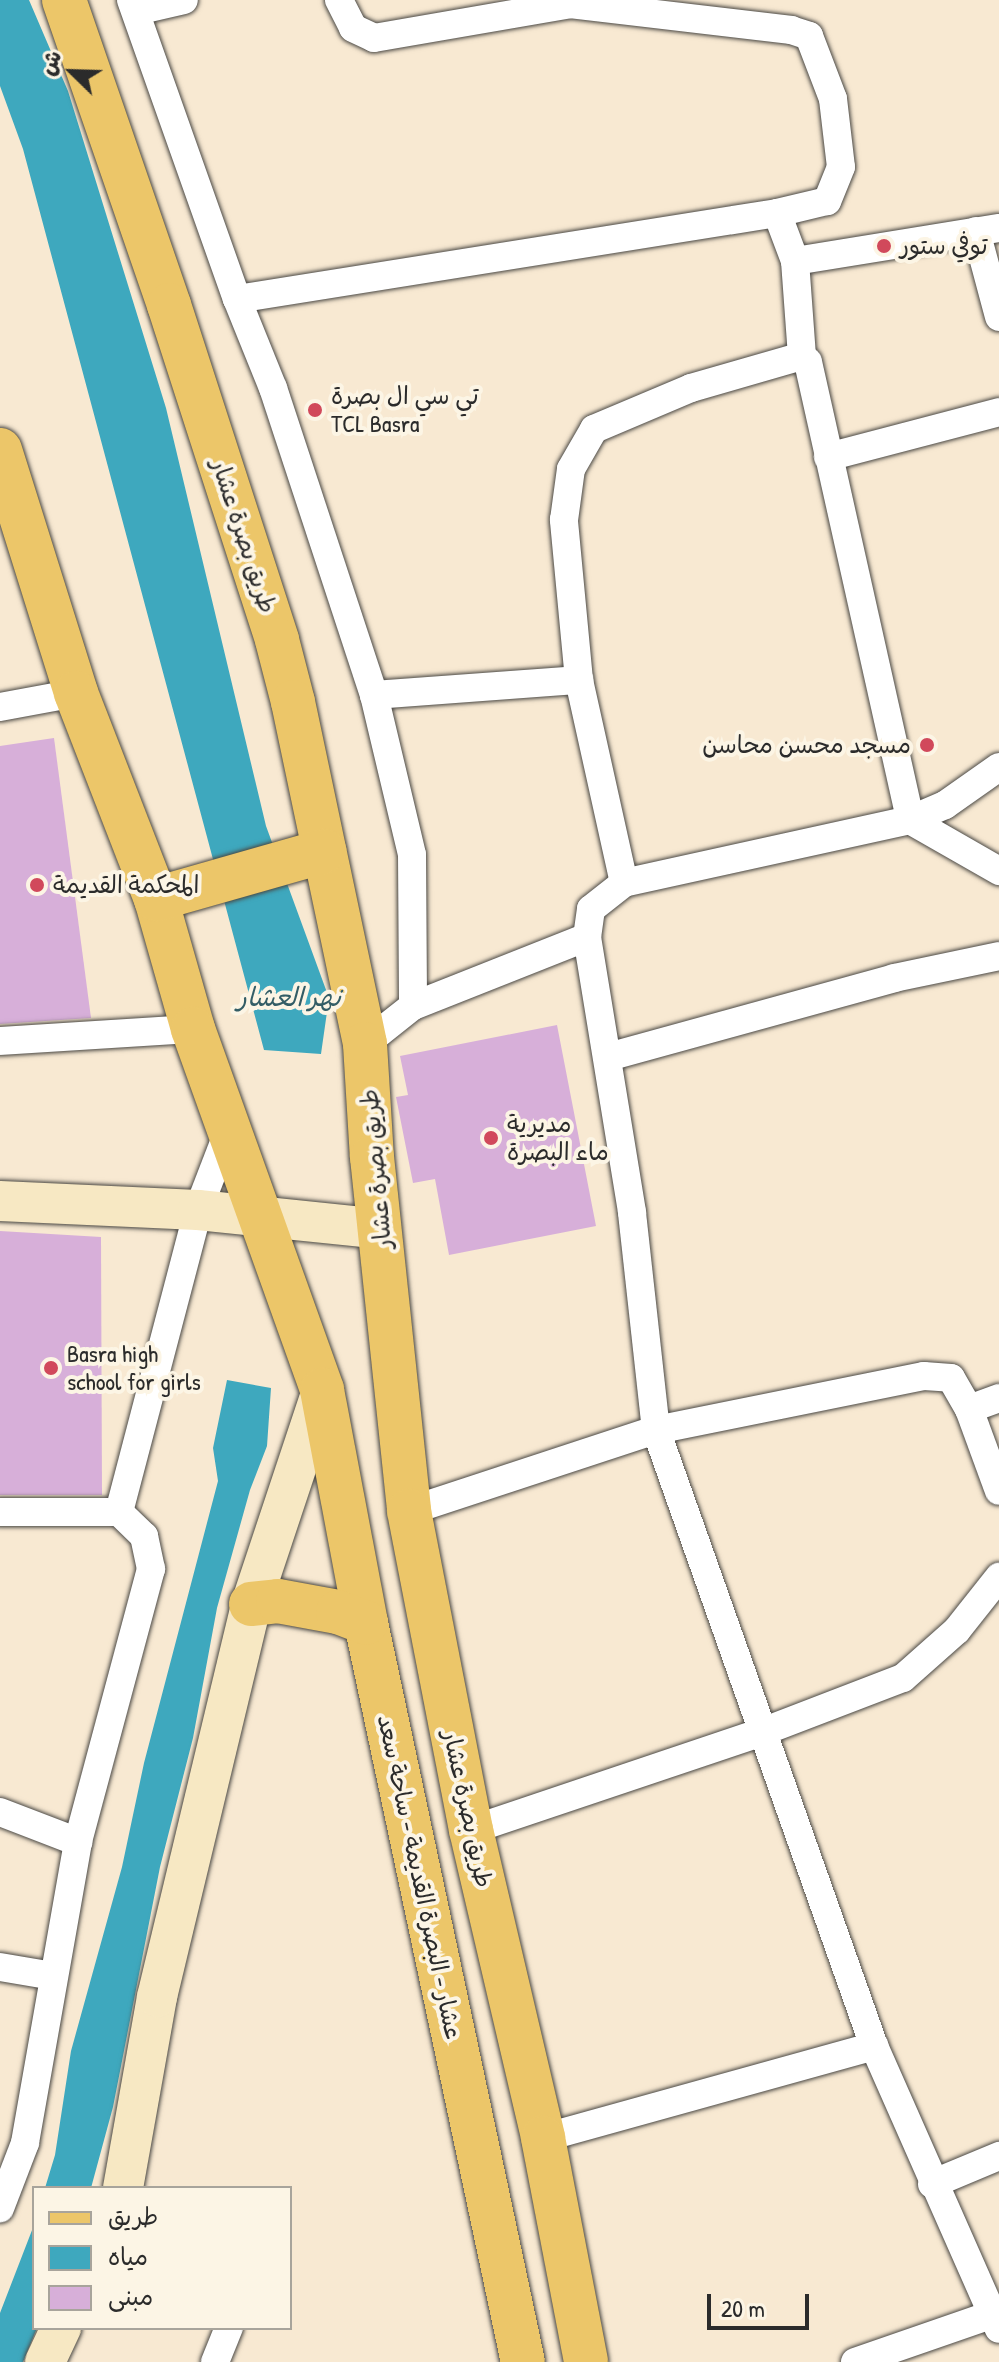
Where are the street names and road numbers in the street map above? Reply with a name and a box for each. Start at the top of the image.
street label: طريق بصرة عشار [206,455,282,617]
street label: طريق بصرة عشار [355,1088,397,1250]
street label: عشار - البصرة القديمة - ساحة سعد [371,1712,469,2042]
street label: طريق بصرة عشار [437,1728,499,1890]

